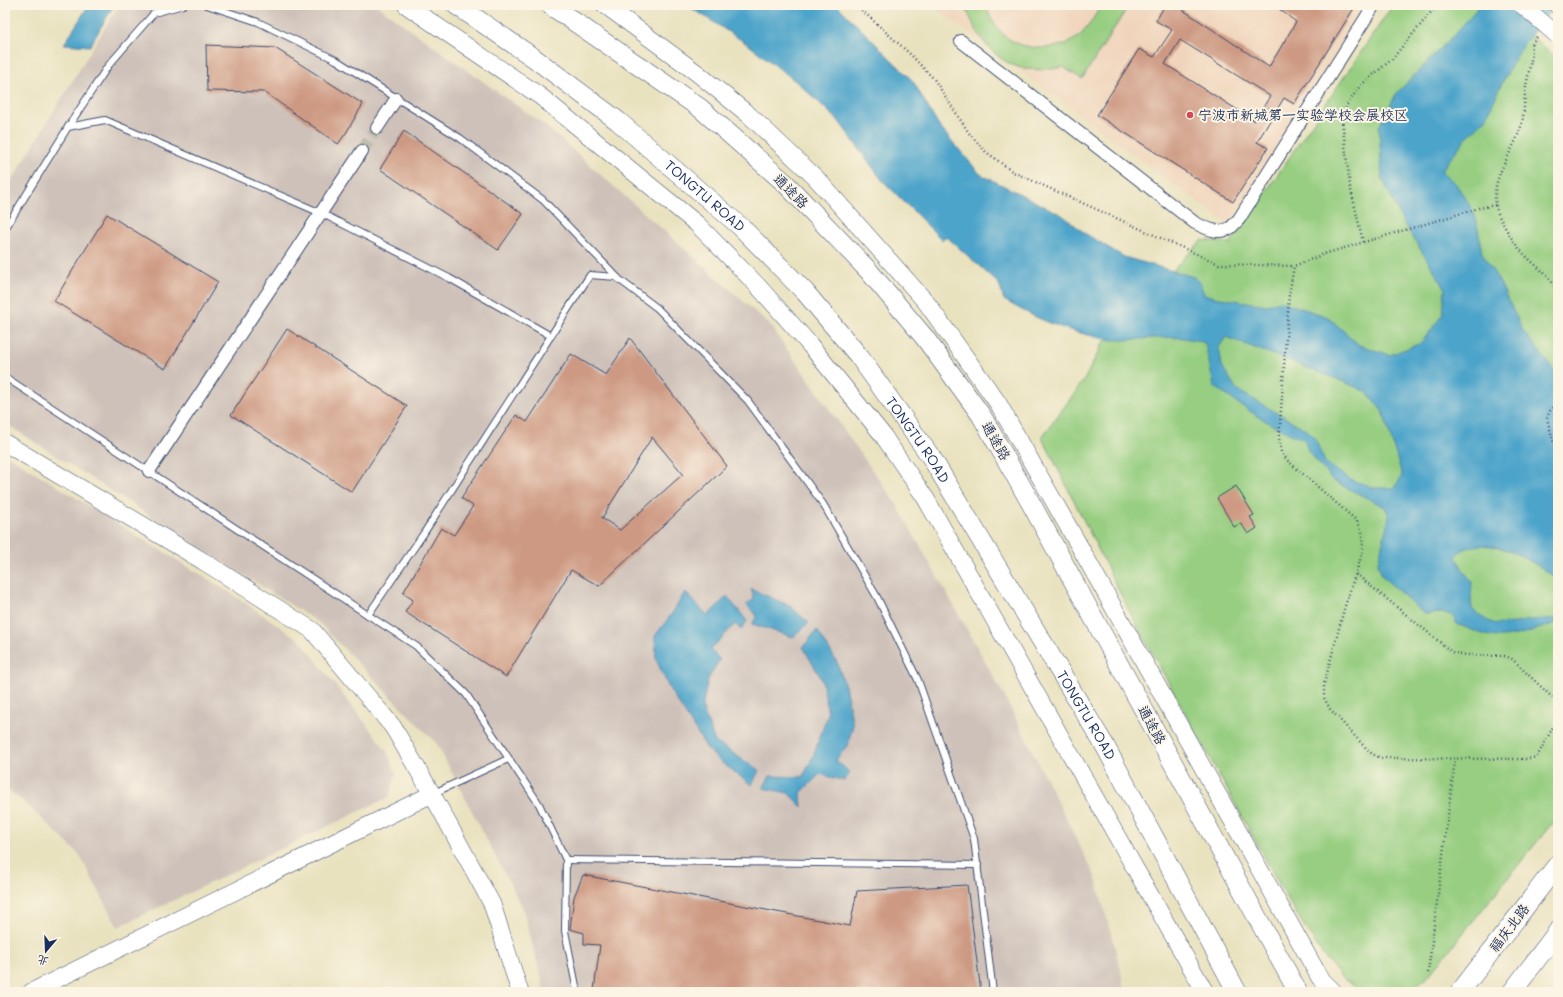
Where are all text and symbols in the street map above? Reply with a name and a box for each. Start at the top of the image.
place label: 宁波市新城第一实验学校会展校区 [1198,105,1408,124]
marker: 宁波市新城第一实验学校会展校区 [1185,110,1195,120]
street label: TONGTU ROAD [661,155,750,236]
street label: 通途路 [770,169,813,212]
street label: TONGTU ROAD [882,393,954,486]
street label: 通途路 [978,418,1015,464]
street label: TONGTU ROAD [1053,667,1121,763]
street label: 通途路 [1134,702,1171,748]
street label: 福庆北路 [1484,900,1533,956]
north arrow [26,931,66,971]
text: 北 [35,952,50,970]

